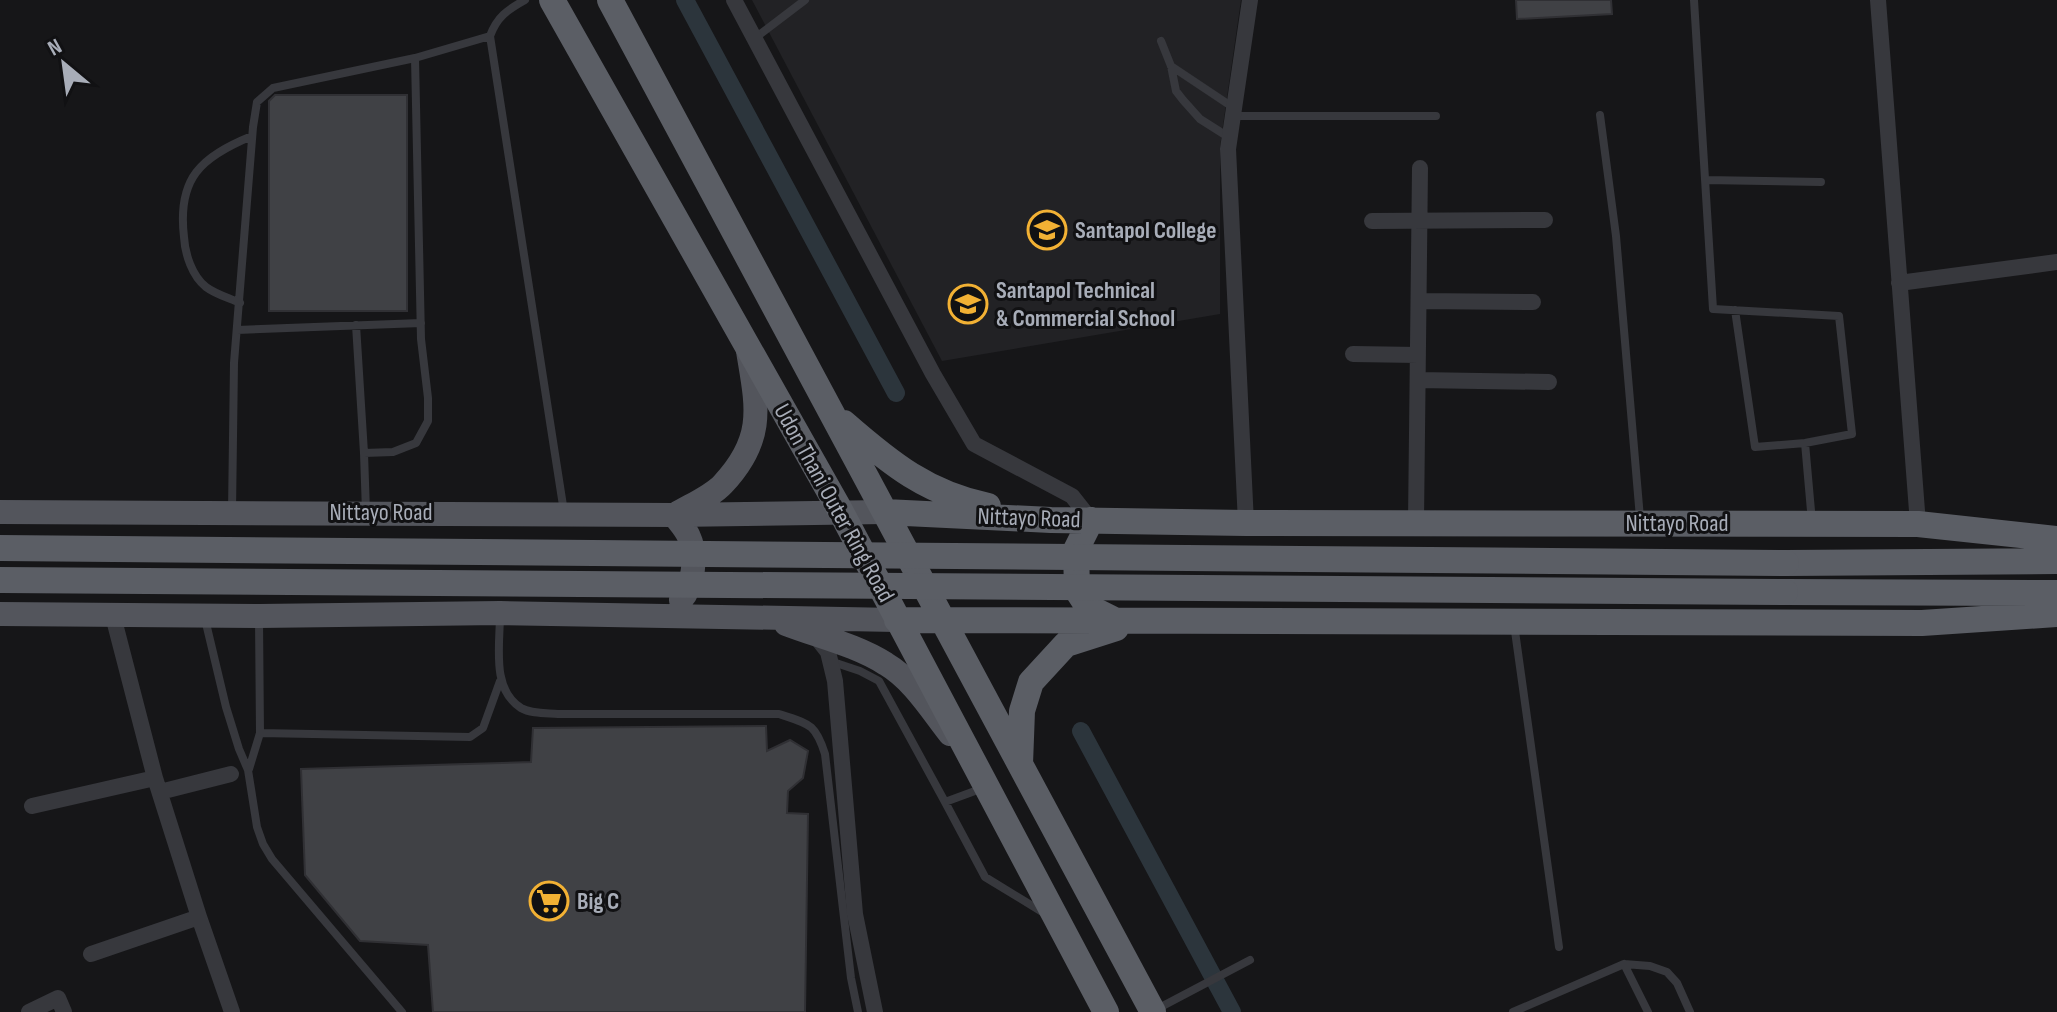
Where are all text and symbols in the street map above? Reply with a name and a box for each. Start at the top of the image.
north arrow [24,24,104,104]
text: N [43,33,67,62]
school or university icon: Santapol College [1026,209,1068,251]
place label: Santapol College [1075,216,1216,245]
place label: Santapol Technical & Commercial School [996,276,1175,333]
school or university icon: Santapol Technical & Commercial School [947,283,989,325]
street label: Udon Thani Outer Ring Road [767,399,901,607]
street label: Nittayo Road [329,498,433,527]
street label: Nittayo Road [977,502,1081,534]
street label: Nittayo Road [1625,509,1729,538]
supermarket icon: Big C [528,880,570,922]
place label: Big C [577,887,619,916]

